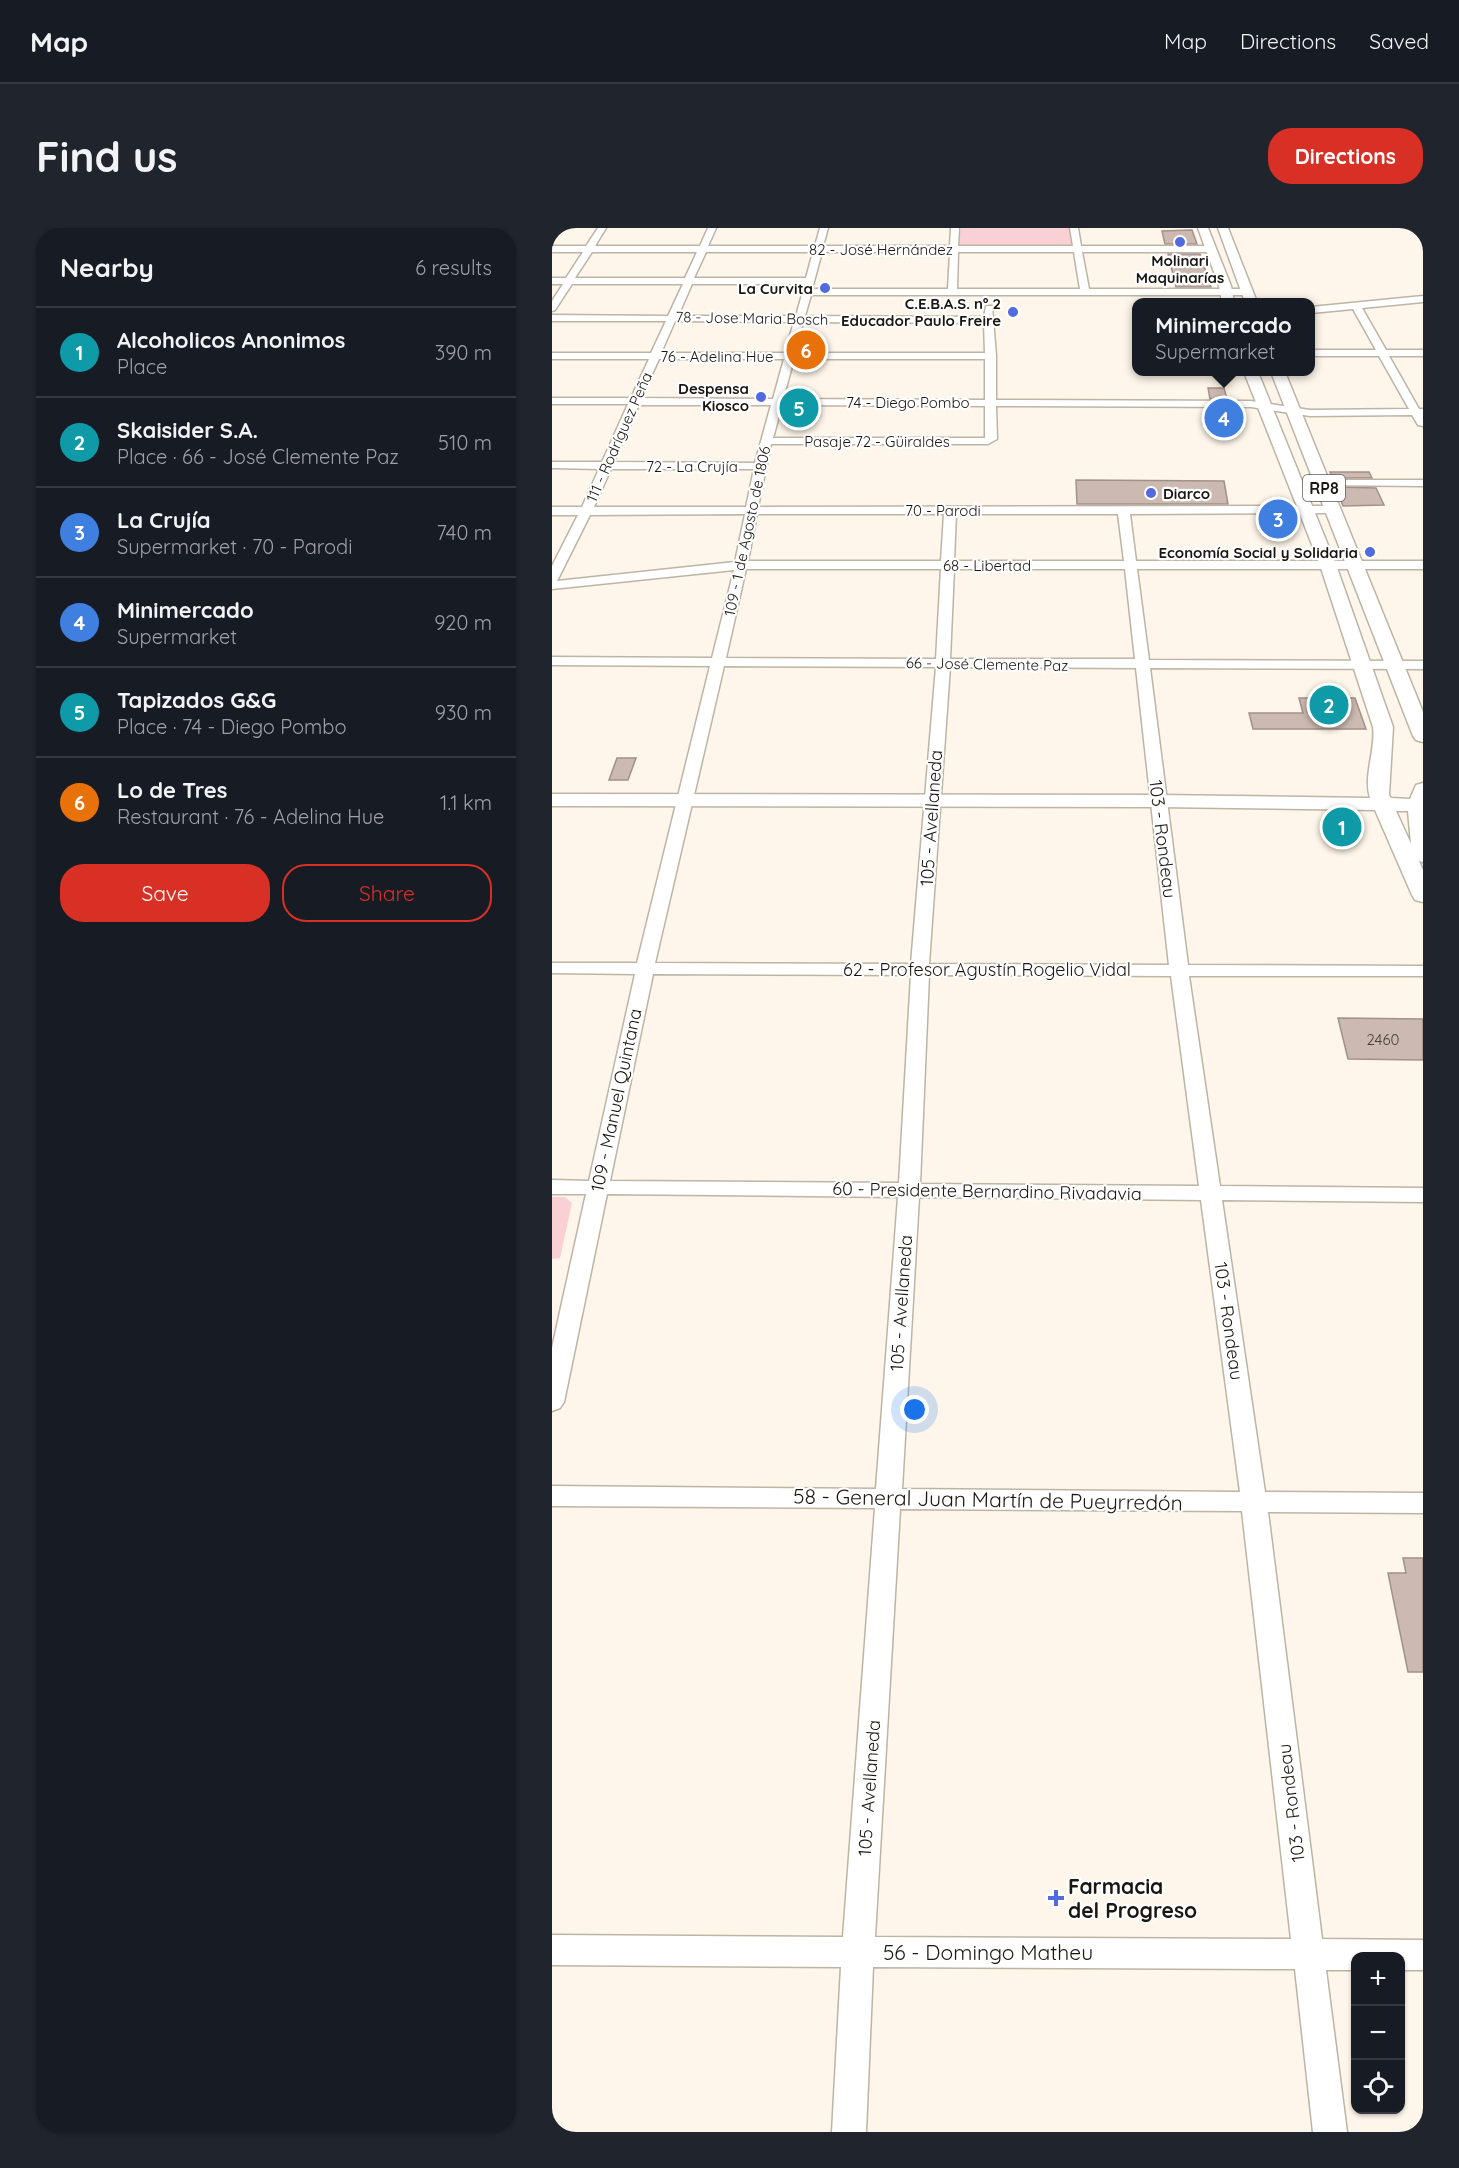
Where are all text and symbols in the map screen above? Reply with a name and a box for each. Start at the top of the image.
text: Map [30,24,88,59]
text: Map [1164,28,1207,54]
text: Directions [1240,28,1336,54]
text: Saved [1369,28,1429,54]
button: Directions [1268,128,1423,184]
text: Find us [36,130,178,183]
marker: Molinari Maquinarías [1173,235,1187,249]
street label: 82 - José Hernández [809,240,953,259]
text: Nearby [60,251,154,284]
place label: Molinari Maquinarías [1136,251,1224,287]
text: 6 results [415,255,492,280]
place label: La Curvita [738,279,813,298]
marker: La Curvita [818,281,832,295]
place label: C.E.B.A.S. nº 2 Educador Paulo Freire [841,294,1001,330]
popup [1132,298,1315,376]
marker: C.E.B.A.S. nº 2 Educador Paulo Freire [1006,305,1020,319]
street label: 78 - Jose Maria Bosch [675,307,829,329]
text: Minimercado [1155,311,1292,339]
text: Alcoholicos Anonimos [117,326,345,354]
pin: 6 [786,328,826,372]
text: Supermarket [1155,339,1275,364]
text: 1 [76,340,83,365]
text: 390 m [435,340,492,365]
street label: 76 - Adelina Hue [661,347,773,366]
text: Place [117,354,167,379]
street label: 111 - Rodríguez Peña [582,369,656,505]
place label: Despensa Kiosco [678,379,749,415]
pin: 5 [780,386,818,430]
marker: Despensa Kiosco [754,390,768,404]
street label: 74 - Diego Pombo [846,393,970,412]
pin: 4 [1204,396,1244,441]
text: Skaisider S.A. [117,416,258,444]
text: 2 [74,430,85,455]
text: 510 m [438,430,492,455]
street label: Pasaje 72 - Güiraldes [804,432,950,451]
text: Place · 66 - José Clemente Paz [117,444,399,469]
street label: 109 - 1 de Agosto de 1806 [720,444,774,618]
street label: 72 - La Crujía [646,457,738,476]
road number: RP8 [1303,475,1345,501]
place label: Diarco [1163,484,1210,503]
marker: Diarco [1144,486,1158,500]
pin: 3 [1258,496,1298,542]
street label: 70 - Parodi [905,501,981,520]
text: La Crujía [117,506,211,534]
text: 3 [74,520,85,545]
text: 740 m [436,520,492,545]
text: Supermarket · 70 - Parodi [117,534,353,559]
place label: Economía Social y Solidaria [1158,543,1358,562]
marker: Economía Social y Solidaria [1363,545,1377,559]
street label: 68 - Libertad [943,556,1031,575]
text: Minimercado [117,596,254,624]
text: 4 [74,610,85,635]
text: 920 m [434,610,492,635]
text: Supermarket [117,624,237,649]
street label: 66 - José Clemente Paz [906,653,1068,675]
pin: 2 [1310,682,1348,728]
text: Tapizados G&G [117,686,276,714]
text: 5 [74,700,85,725]
text: 930 m [435,700,492,725]
text: Place · 74 - Diego Pombo [117,714,347,739]
street label: 105 - Avellaneda [915,749,947,887]
text: Lo de Tres [117,776,227,804]
street label: 103 - Rondeau [1144,779,1182,899]
text: 6 [74,790,85,815]
text: 1.1 km [440,790,492,815]
text: Restaurant · 76 - Adelina Hue [117,804,384,829]
pin: 1 [1322,804,1362,850]
button: Save [60,864,270,922]
button: Share [282,864,492,922]
street label: 62 - Profesor Agustín Rogelio Vidal [843,958,1131,981]
street label: 109 - Manuel Quintana [585,1006,647,1194]
house number: 2460 [1367,1030,1400,1049]
street label: 60 - Presidente Bernardino Rivadavia [832,1177,1142,1205]
street label: 105 - Avellaneda [885,1234,917,1372]
street label: 103 - Rondeau [1209,1260,1249,1382]
your location [900,1395,929,1424]
street label: 58 - General Juan Martín de Pueyrredón [793,1483,1183,1515]
street label: 105 - Avellaneda [853,1719,885,1857]
street label: 103 - Rondeau [1272,1743,1310,1863]
place label: Farmacia del Progreso [1068,1873,1197,1923]
marker: Farmacia del Progreso [1049,1891,1063,1905]
street label: 56 - Domingo Matheu [883,1939,1093,1965]
map controls [1351,1952,1405,2114]
button: + [1351,1952,1405,2006]
button: − [1351,2006,1405,2060]
button: locate [1351,2060,1405,2114]

